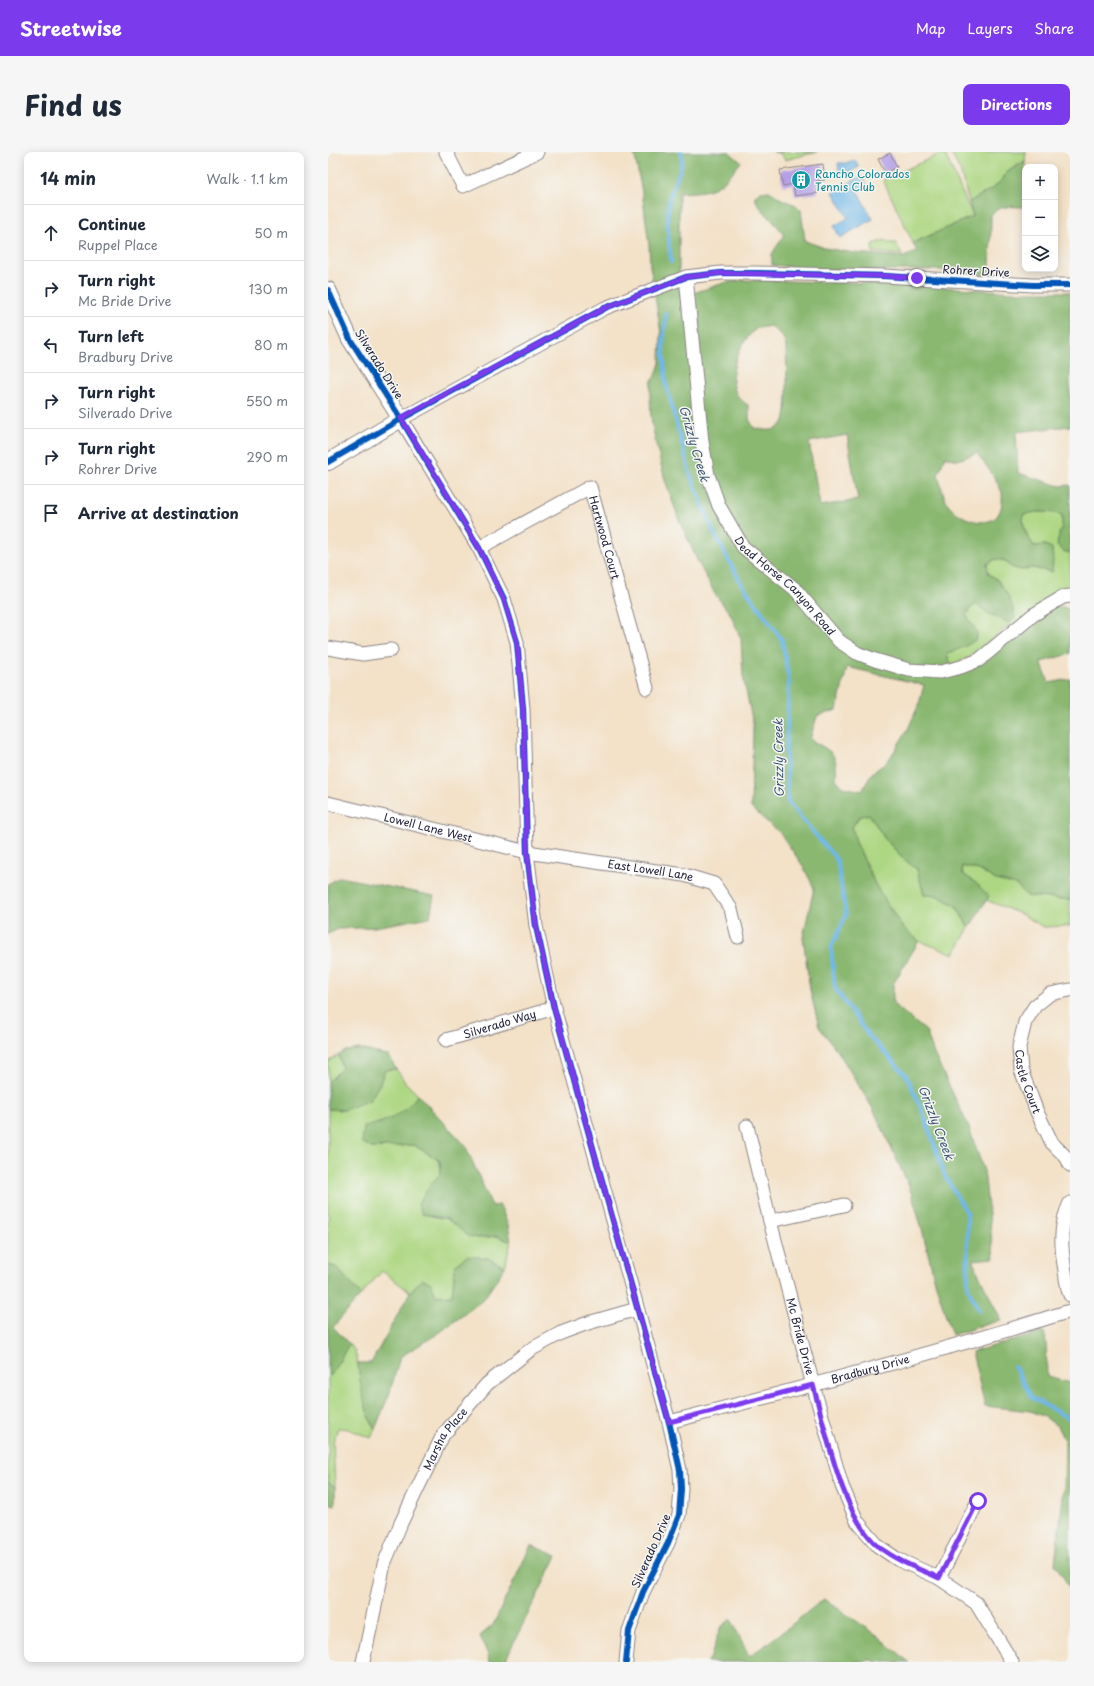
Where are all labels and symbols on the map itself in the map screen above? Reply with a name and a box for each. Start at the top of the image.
place label: Rancho Colorados Tennis Club [815,165,909,195]
building icon: Rancho Colorados Tennis Club [790,169,812,191]
street label: Rohrer Drive [942,260,1010,281]
route end [908,269,926,287]
street label: Silverado Drive [351,325,408,402]
water label: Grizzly Creek [675,403,715,485]
street label: Hartwood Court [585,493,625,582]
street label: Dead Horse Canyon Road [731,533,840,639]
water label: Grizzly Creek [768,718,788,797]
street label: Lowell Lane West [382,808,475,846]
street label: East Lowell Lane [607,855,696,885]
street label: Silverado Way [461,1005,538,1042]
street label: Castle Court [1011,1049,1046,1116]
water label: Grizzly Creek [914,1083,960,1163]
street label: Mc Bride Drive [782,1296,819,1377]
street label: Bradbury Drive [829,1350,911,1388]
street label: Marsha Place [418,1403,471,1473]
route start [969,1492,987,1510]
street label: Silverado Drive [627,1511,675,1591]

